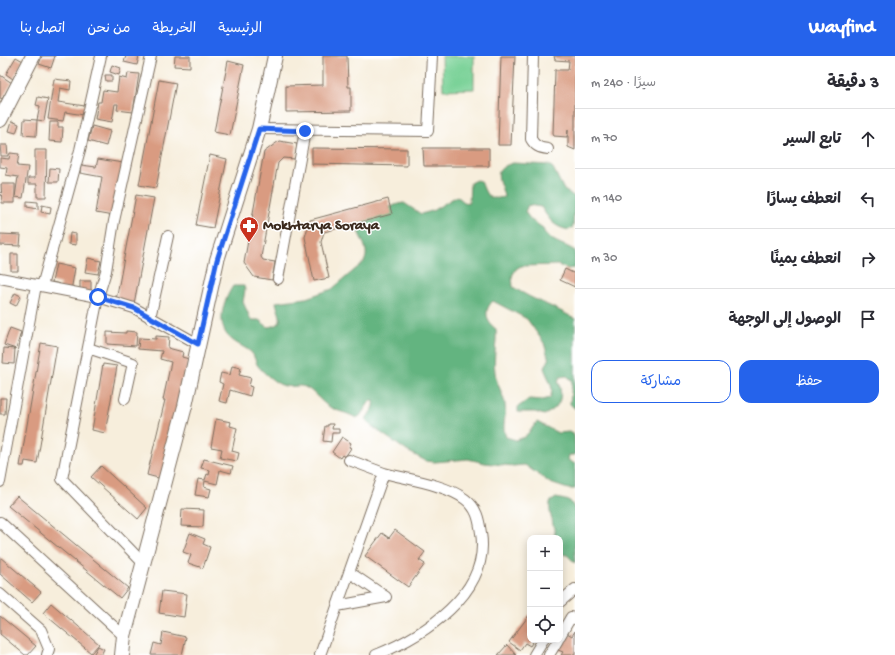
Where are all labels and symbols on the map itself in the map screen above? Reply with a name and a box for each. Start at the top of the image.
route end [296,122,314,140]
pharmacy icon: Mokhtarya Soraya [238,215,260,243]
place label: Mokhtarya Soraya [263,217,380,235]
route start [89,288,107,306]

